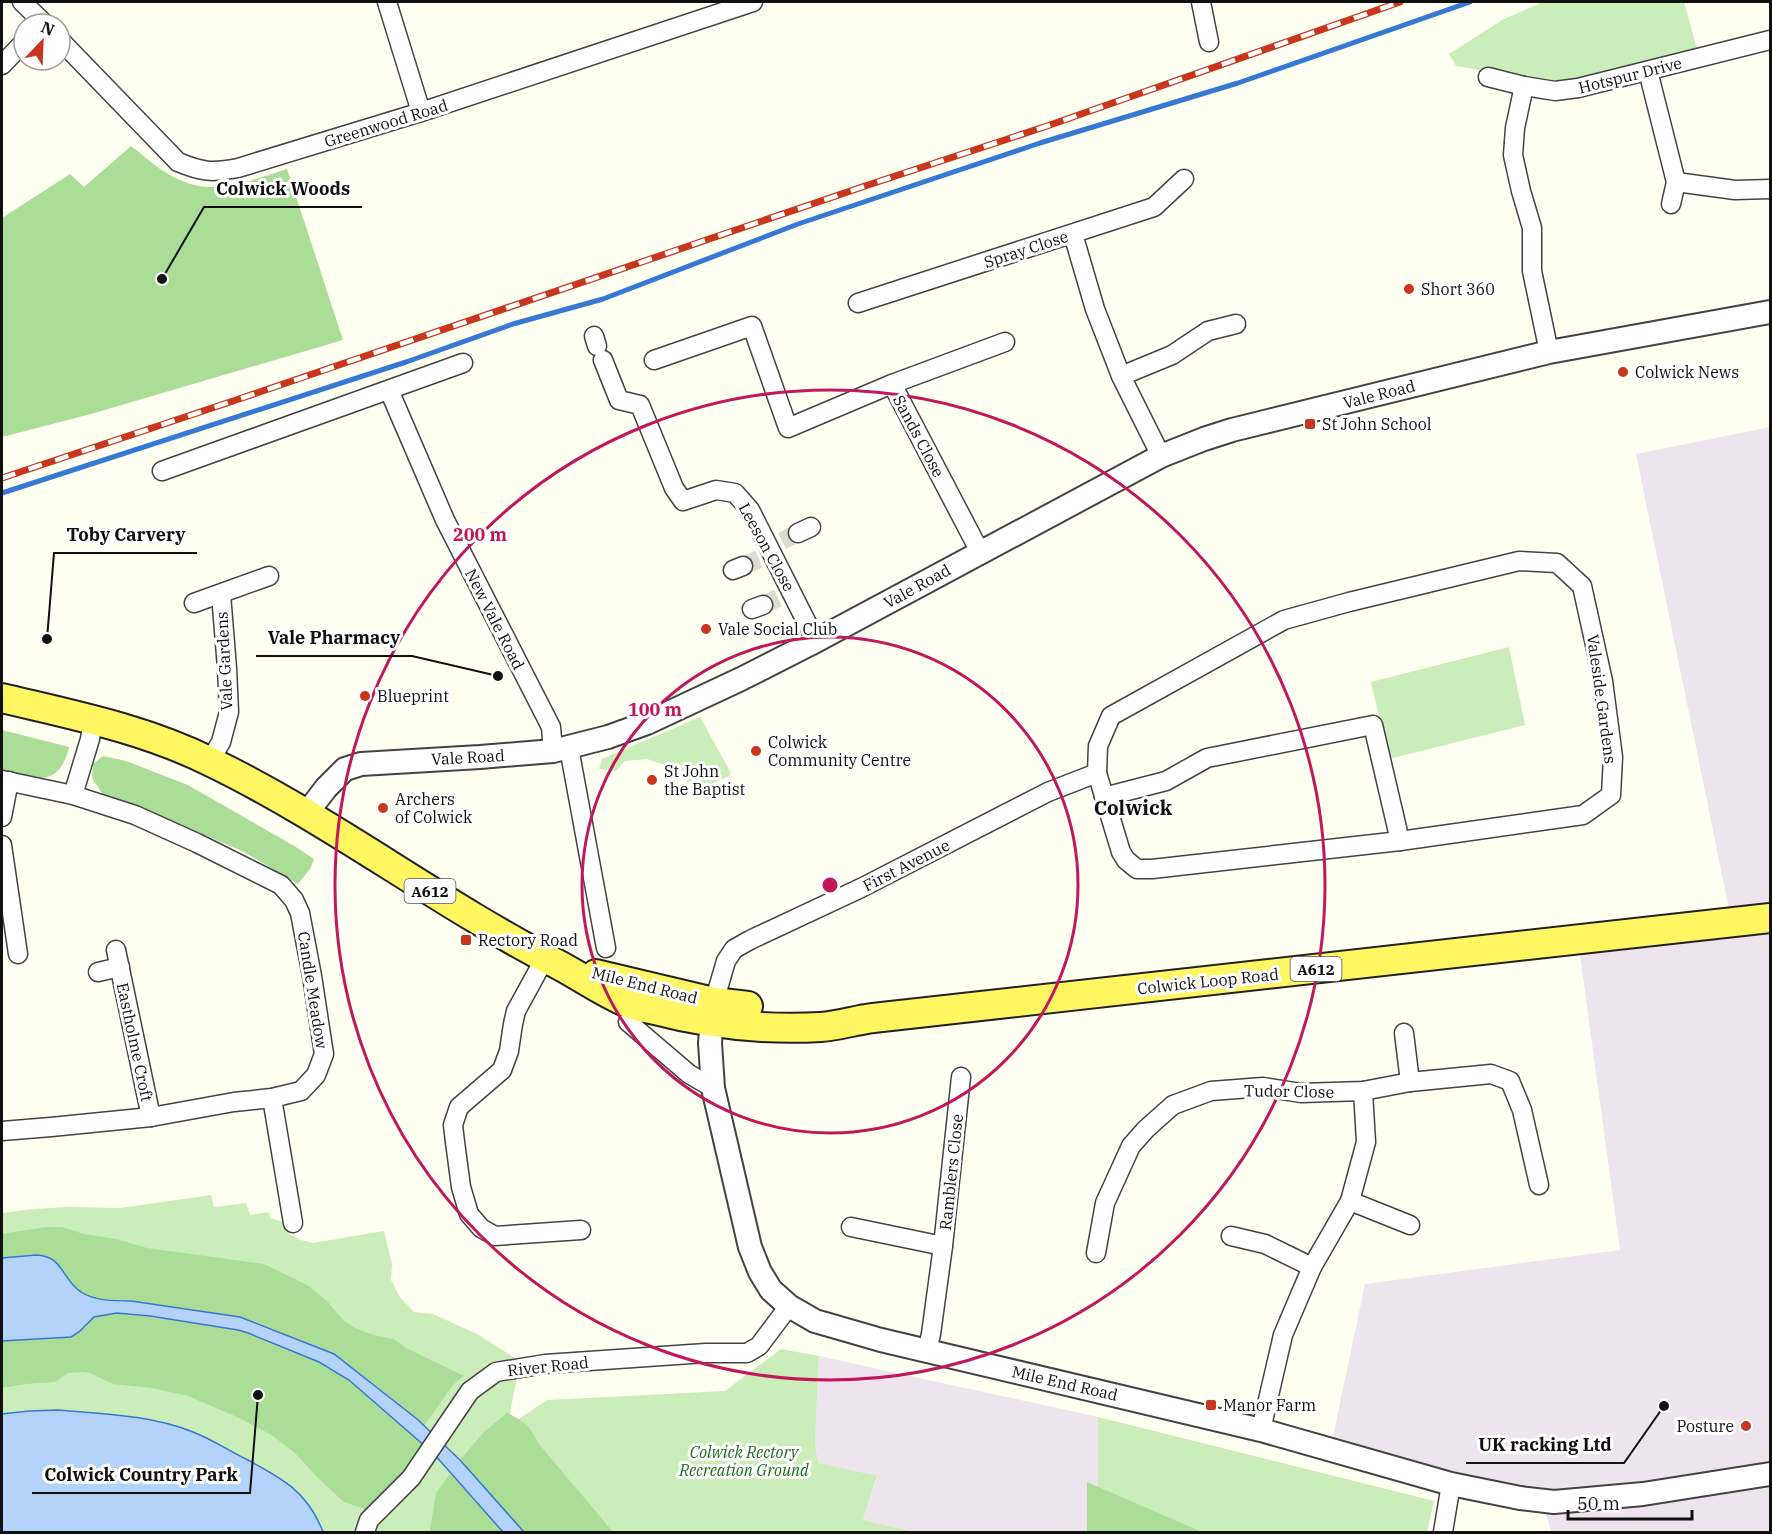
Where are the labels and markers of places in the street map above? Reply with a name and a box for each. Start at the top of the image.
callout: Colwick Woods [204,171,362,207]
place label: Short 360 [1421,279,1495,299]
marker: Short 360 [1402,282,1416,296]
place label: Colwick News [1635,362,1739,382]
marker: Colwick News [1616,365,1630,379]
place label: St John School [1322,414,1432,434]
marker: St John School [1303,417,1317,431]
callout: Toby Carvery [54,517,197,553]
place label: Vale Social Club [718,619,837,639]
callout: Vale Pharmacy [256,620,412,656]
marker: Vale Social Club [699,622,713,636]
place label: Blueprint [377,686,449,706]
marker: Blueprint [358,689,372,703]
place label: Colwick Community Centre [768,732,911,770]
marker: Colwick Community Centre [749,744,763,758]
place label: St John the Baptist [664,761,746,799]
marker: St John the Baptist [645,773,659,787]
place label: Archers of Colwick [395,789,473,827]
marker: Archers of Colwick [376,801,390,815]
centre of rings [820,875,840,895]
place label: Rectory Road [478,930,578,950]
marker: Rectory Road [459,933,473,947]
place label: Manor Farm [1223,1395,1316,1415]
marker: Manor Farm [1204,1398,1218,1412]
place label: Posture [1676,1416,1734,1436]
marker: Posture [1739,1419,1753,1433]
callout: UK racking Ltd [1466,1427,1624,1463]
callout: Colwick Country Park [32,1457,250,1493]

